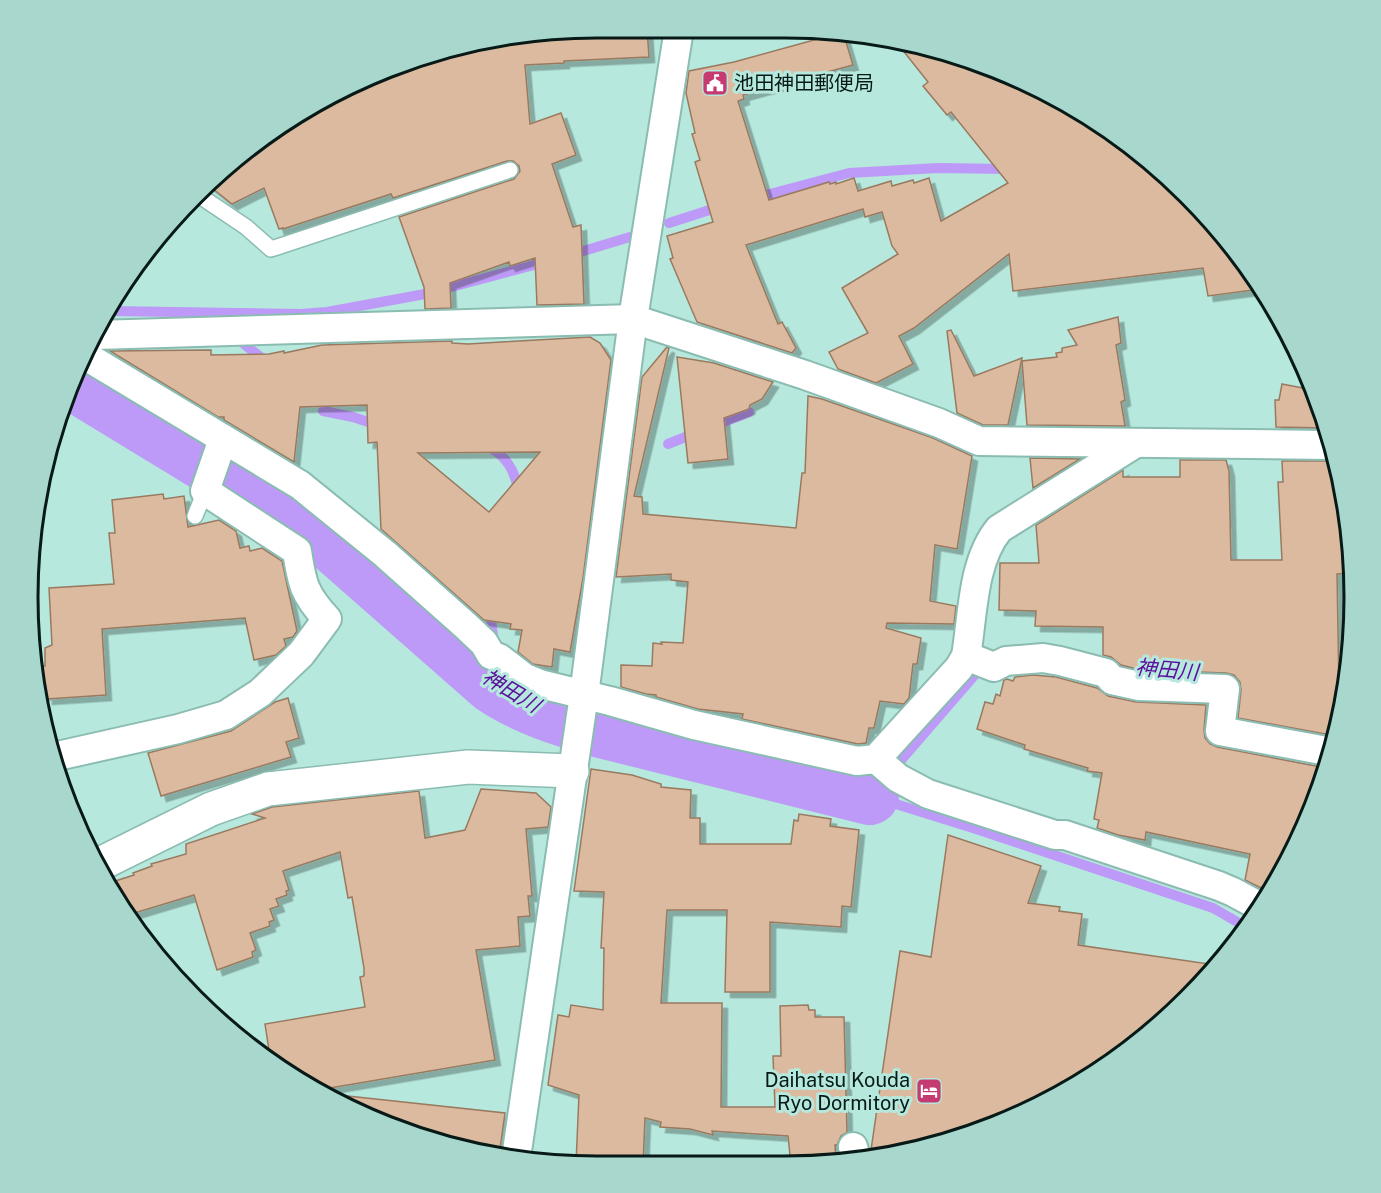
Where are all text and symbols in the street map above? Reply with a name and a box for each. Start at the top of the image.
public building icon: 池田神田郵便局 [700,68,730,98]
place label: 池田神田郵便局 [734,71,874,95]
water label: 神田川 [1135,654,1202,685]
water label: 神田川 [478,664,546,719]
place label: Daihatsu Kouda Ryo Dormitory [765,1068,910,1115]
hotel icon: Daihatsu Kouda Ryo Dormitory [914,1076,944,1106]

